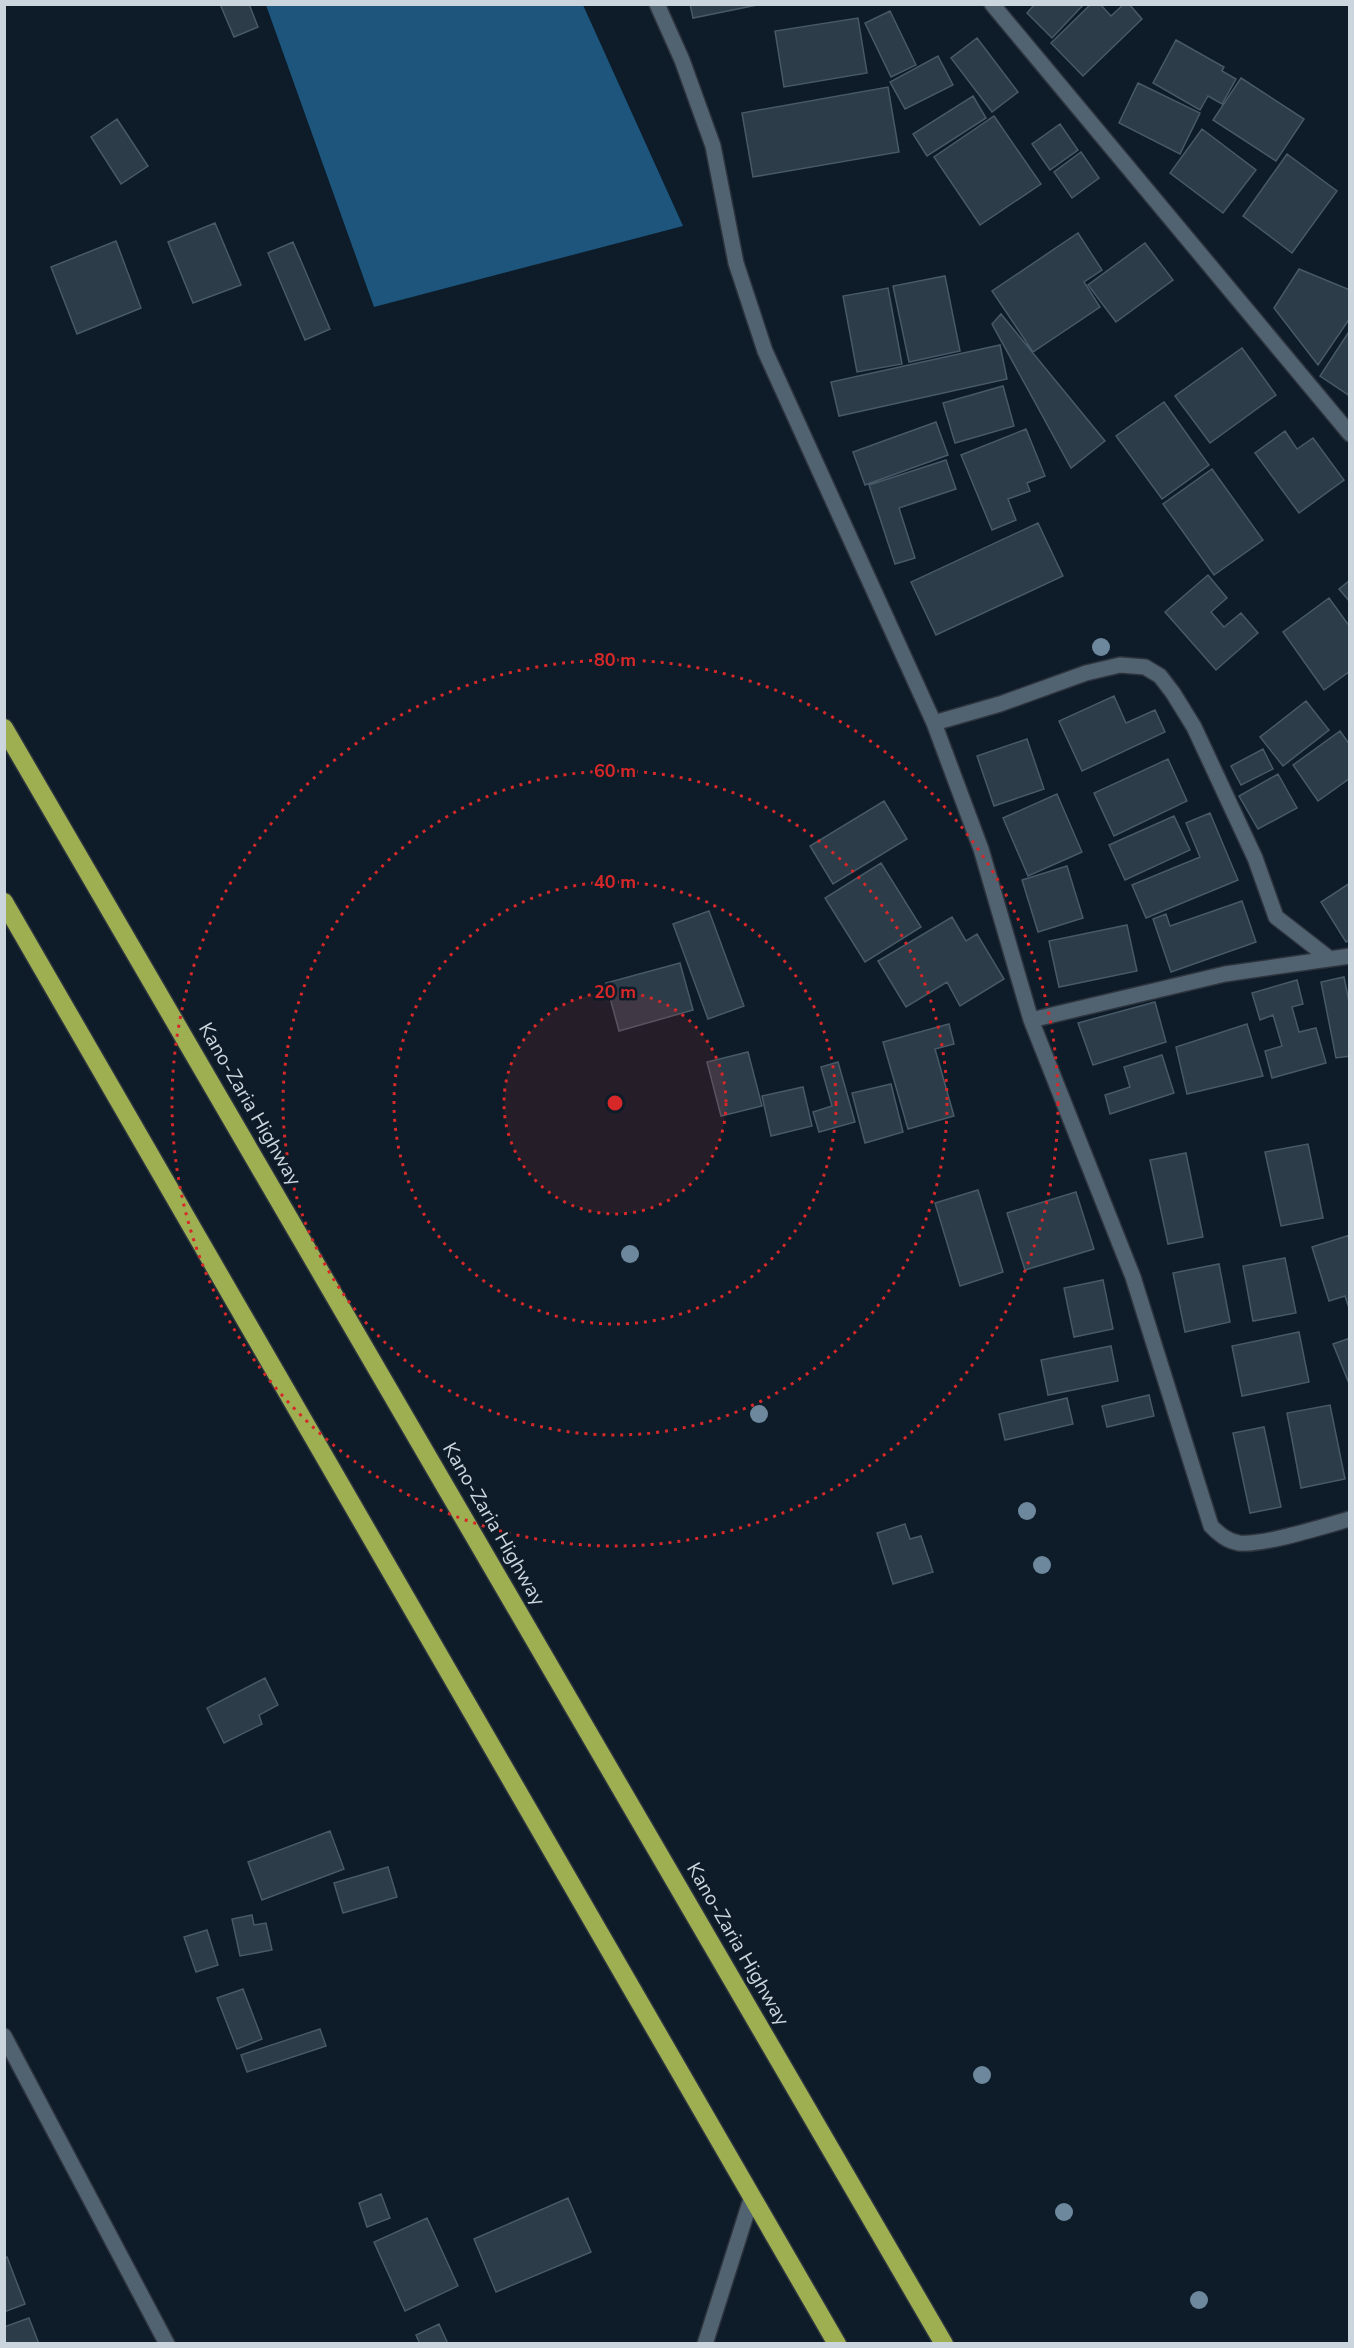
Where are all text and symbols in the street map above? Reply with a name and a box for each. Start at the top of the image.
text: 80 m [594,648,636,672]
text: 60 m [594,759,636,783]
text: 40 m [594,870,636,894]
text: 20 m [594,980,636,1004]
street label: Kano-Zaria Highway [192,1017,308,1191]
centre of rings [605,1093,625,1113]
street label: Kano-Zaria Highway [436,1437,552,1611]
street label: Kano-Zaria Highway [680,1857,796,2031]

